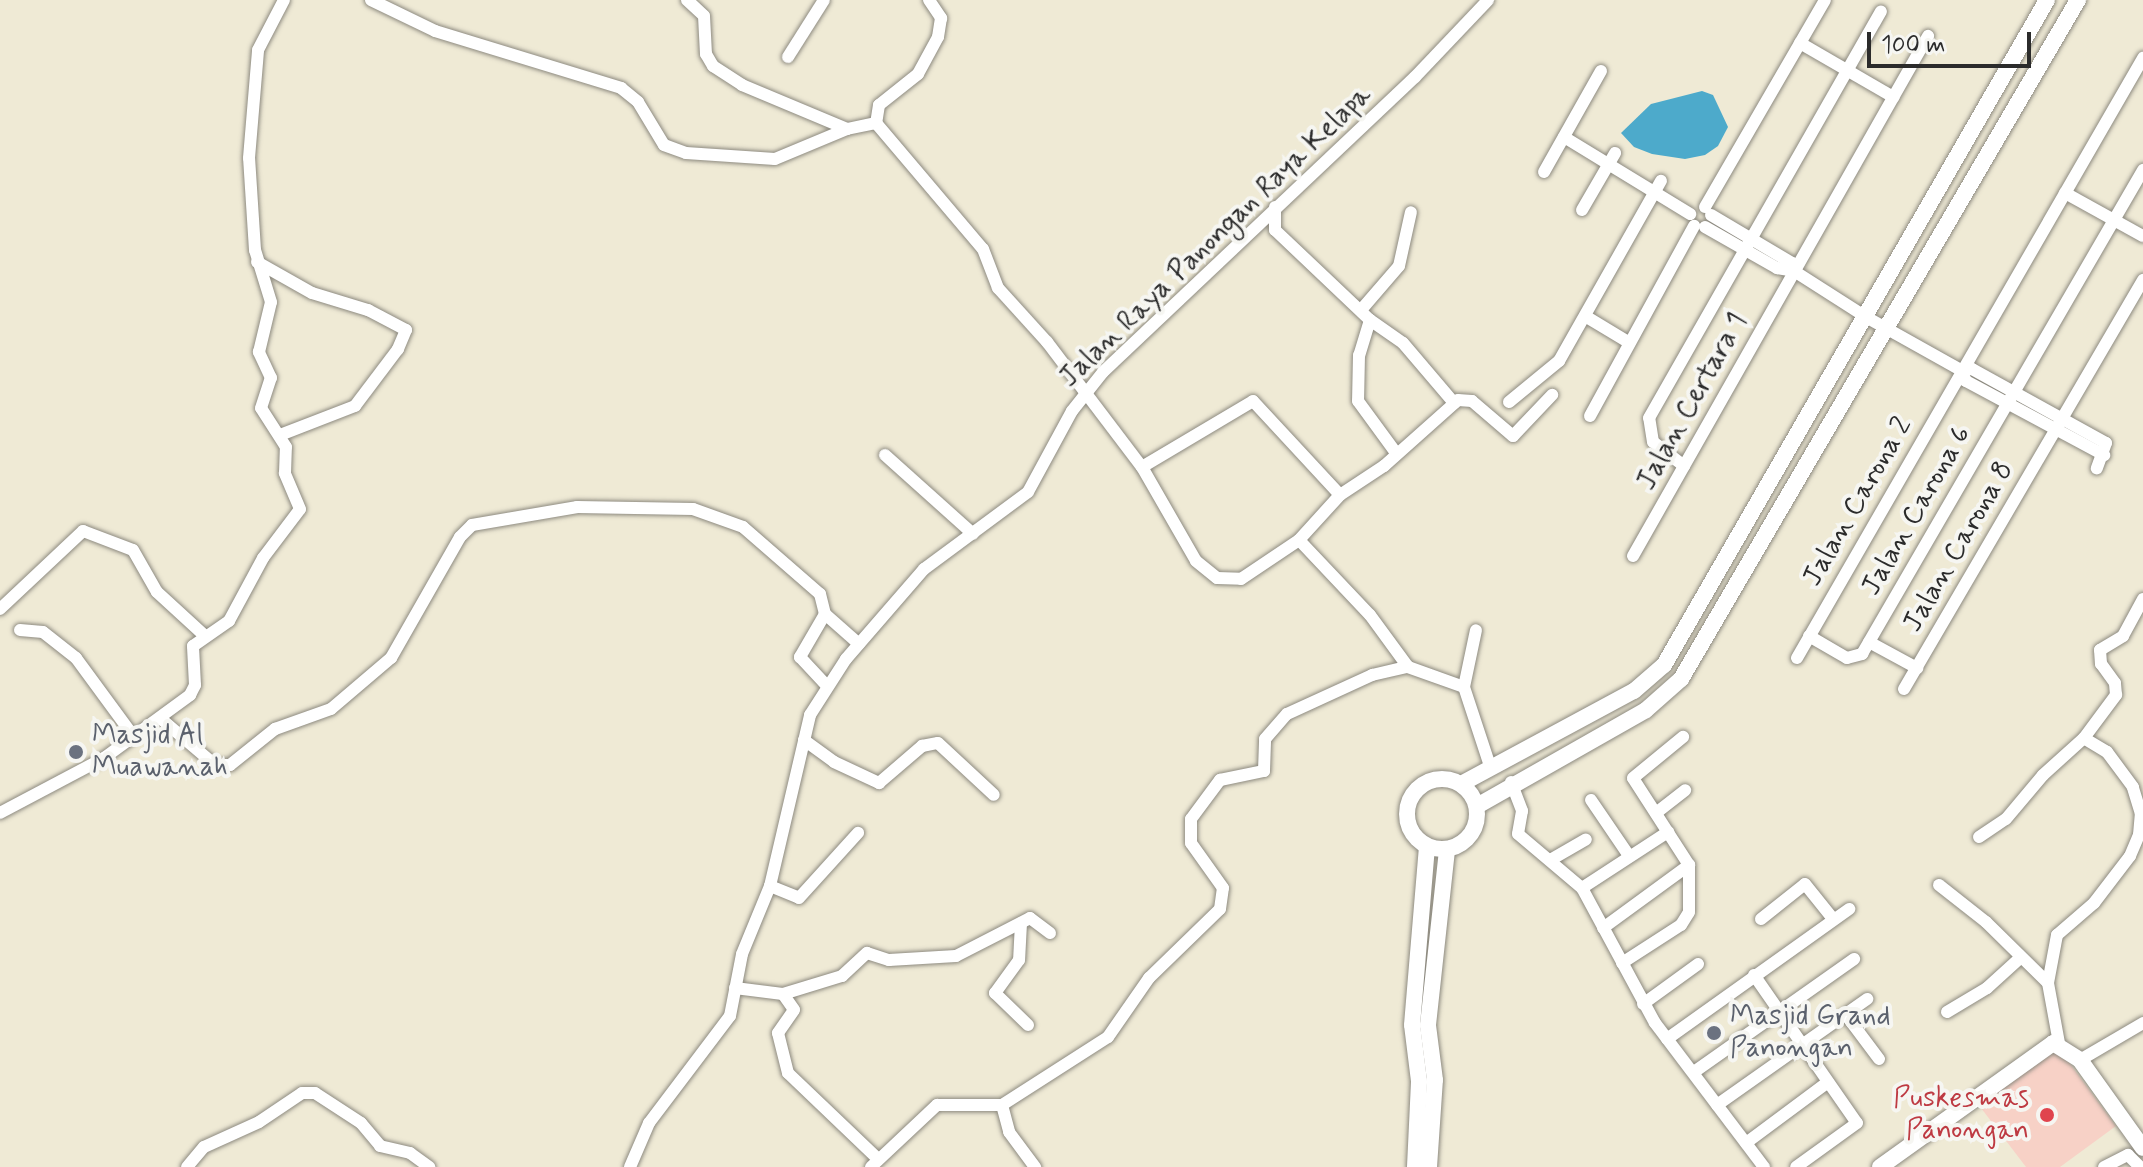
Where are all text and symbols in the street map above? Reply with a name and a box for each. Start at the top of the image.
scale bar [1871,16,2035,66]
text: 100 m [1881,30,1945,61]
street label: Jalan Raya Panongan Raya Kelapa [1052,78,1380,396]
street label: Jalan Certara 1 [1630,306,1756,498]
street label: Jalan Carona 2 [1797,413,1919,591]
street label: Jalan Carona 6 [1856,421,1978,601]
street label: Jalan Carona 8 [1897,457,2021,637]
place label: Masjid Al Muawanah [92,719,228,785]
marker: Masjid Al Muawanah [67,743,85,761]
place label: Masjid Grand Panongan [1730,1000,1895,1066]
marker: Masjid Grand Panongan [1705,1024,1723,1042]
place label: Puskesmas Panongan [1893,1082,2029,1148]
marker: Puskesmas Panongan [2036,1104,2058,1126]

